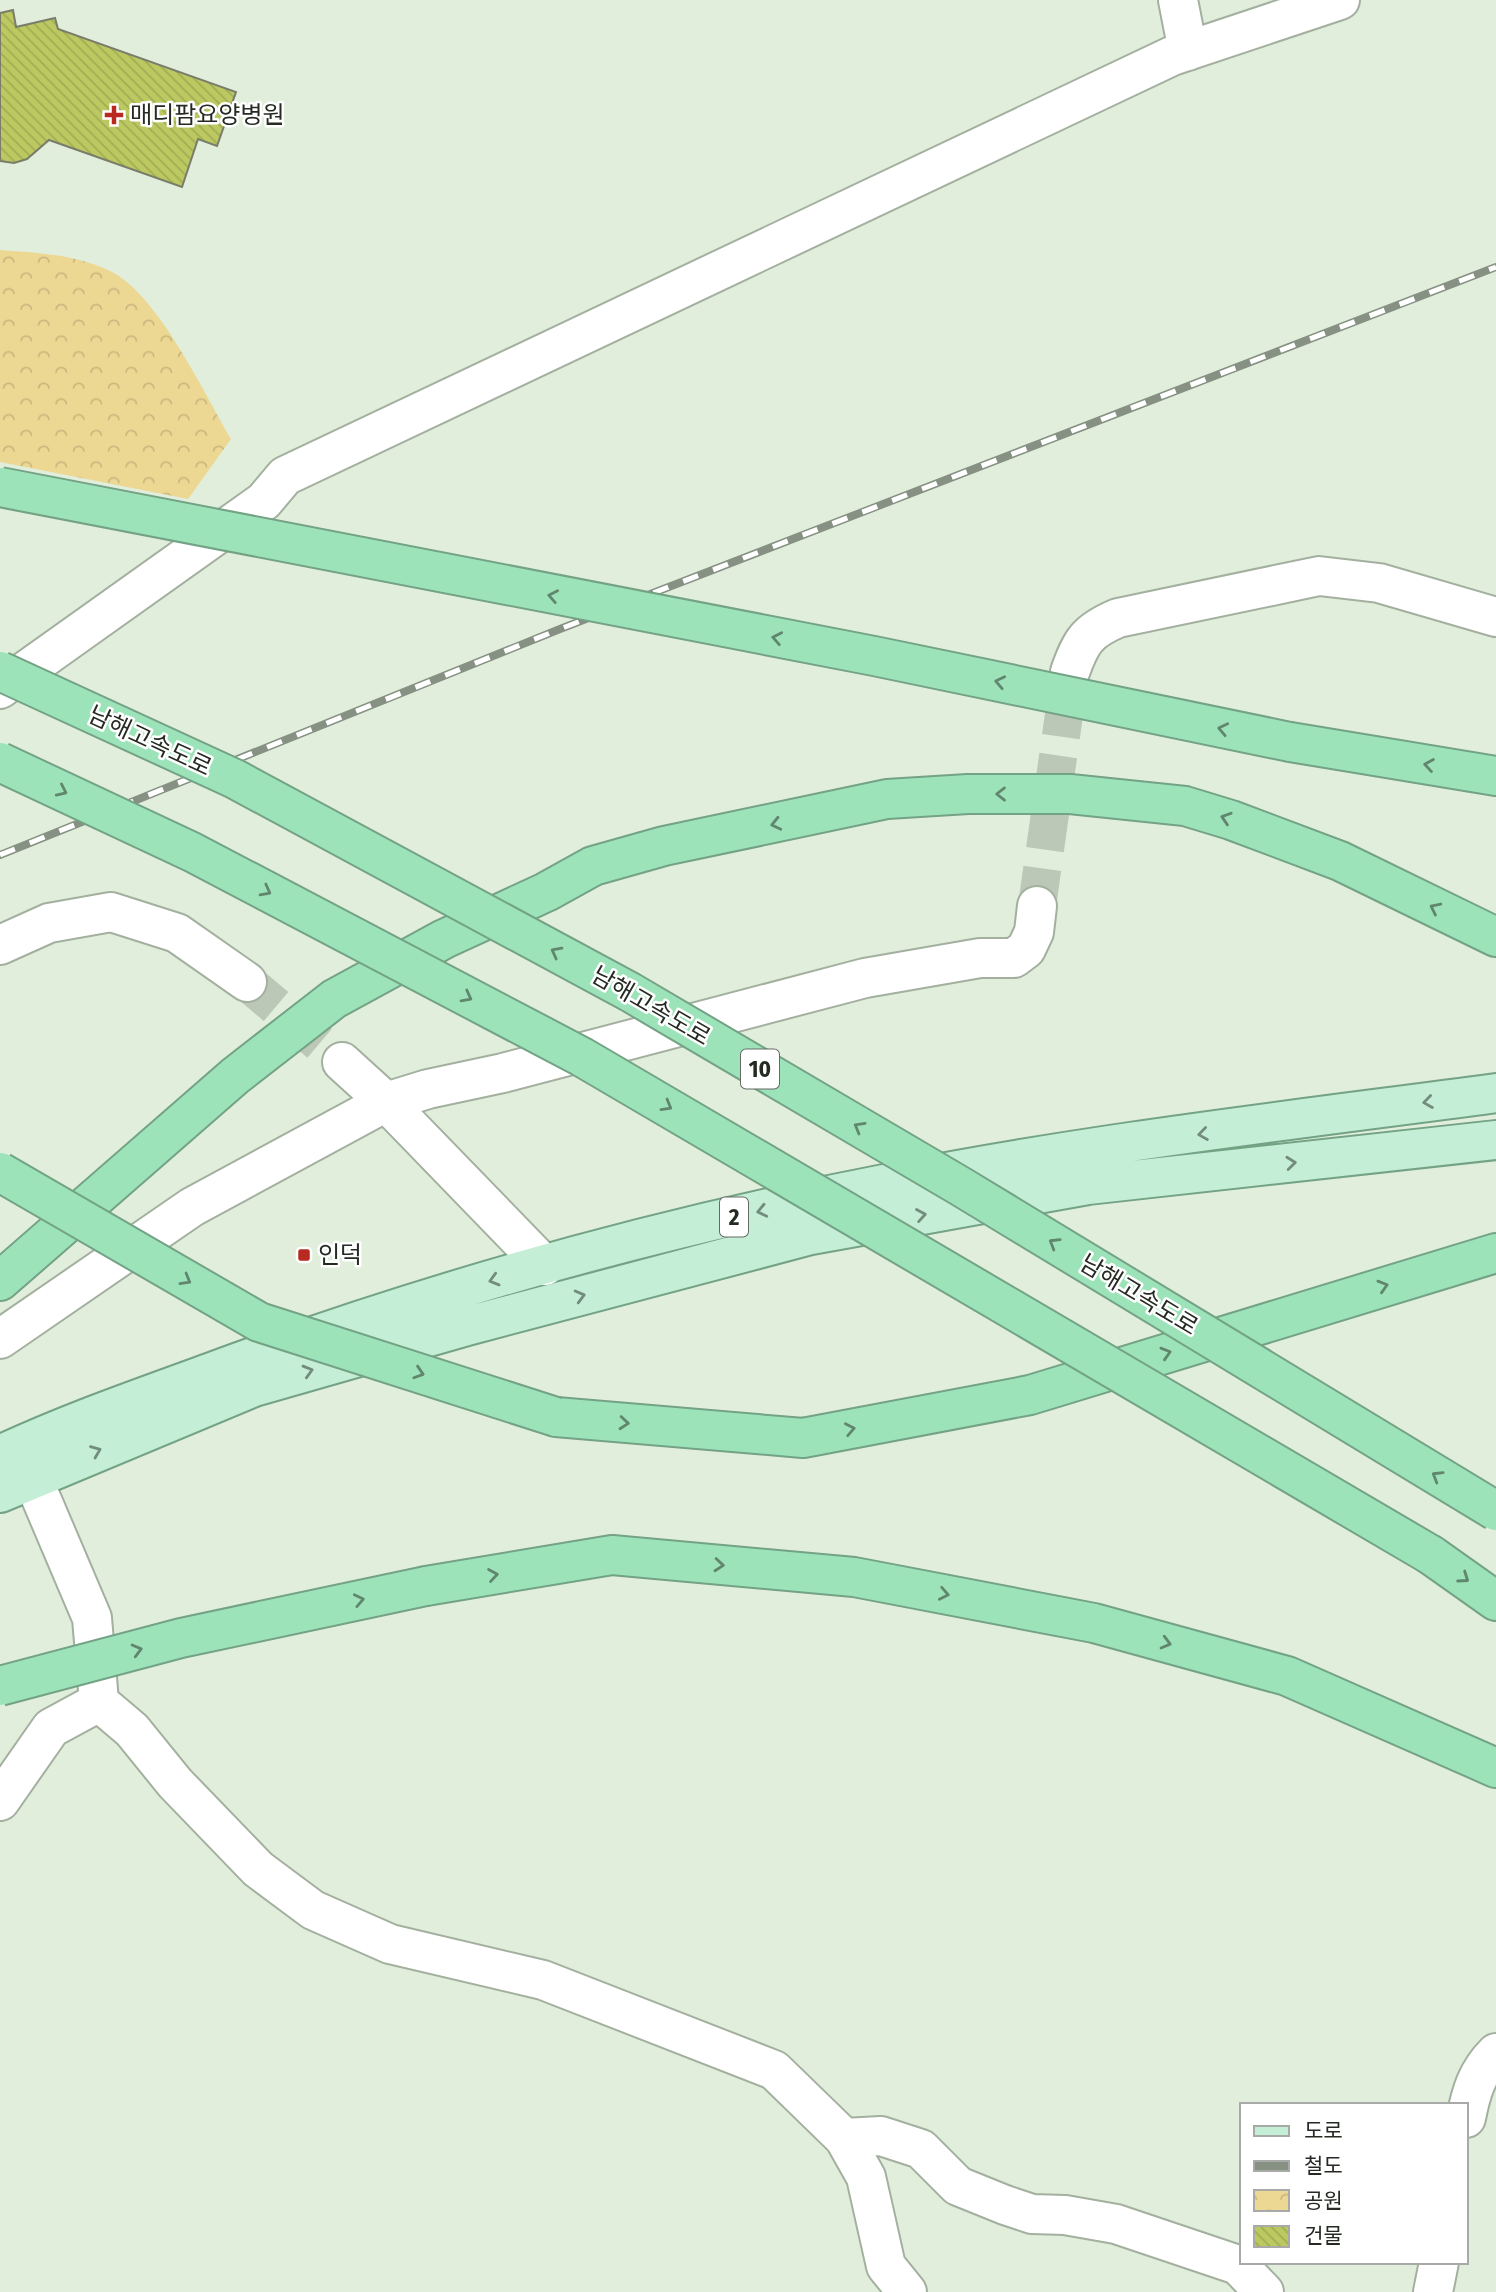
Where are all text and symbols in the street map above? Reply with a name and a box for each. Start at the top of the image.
place label: 매디팜요양병원 [130,101,285,129]
marker: 매디팜요양병원 [104,105,124,125]
one-way arrow [547,589,559,604]
one-way arrow [771,631,783,646]
one-way arrow [994,676,1006,691]
street label: 남해고속도로 [84,700,216,782]
one-way arrow [1217,722,1229,737]
one-way arrow [1423,758,1435,773]
one-way arrow [55,782,67,796]
one-way arrow [995,786,1005,802]
one-way arrow [1220,812,1232,827]
one-way arrow [770,815,782,830]
one-way arrow [259,883,271,896]
one-way arrow [1429,902,1442,916]
one-way arrow [551,947,563,960]
street label: 남해고속도로 [587,961,715,1051]
one-way arrow [460,988,472,1002]
road number: 10 [741,1050,779,1088]
one-way arrow [1423,1095,1434,1110]
one-way arrow [659,1098,672,1111]
one-way arrow [854,1122,867,1135]
one-way arrow [1197,1126,1209,1141]
one-way arrow [1285,1155,1297,1170]
road number: 2 [720,1198,748,1236]
one-way arrow [756,1203,768,1217]
one-way arrow [915,1208,926,1223]
one-way arrow [1049,1239,1062,1252]
place label: 인덕 [318,1241,362,1269]
marker: 인덕 [296,1247,312,1263]
street label: 남해고속도로 [1075,1249,1203,1341]
one-way arrow [179,1272,191,1285]
one-way arrow [489,1272,501,1287]
one-way arrow [1377,1280,1389,1295]
one-way arrow [574,1290,586,1304]
one-way arrow [1159,1346,1171,1361]
one-way arrow [302,1365,314,1380]
one-way arrow [412,1365,425,1379]
one-way arrow [619,1415,630,1430]
one-way arrow [844,1423,856,1438]
one-way arrow [89,1446,101,1460]
one-way arrow [1432,1471,1445,1484]
one-way arrow [714,1557,725,1572]
one-way arrow [488,1568,499,1583]
one-way arrow [1456,1570,1469,1582]
one-way arrow [938,1586,950,1601]
one-way arrow [353,1594,365,1609]
one-way arrow [1160,1635,1172,1649]
one-way arrow [131,1644,143,1658]
legend [1240,2103,1468,2264]
text: 도로 [1304,2118,1343,2144]
text: 철도 [1304,2153,1343,2179]
text: 공원 [1304,2188,1343,2214]
text: 건물 [1304,2223,1343,2249]

